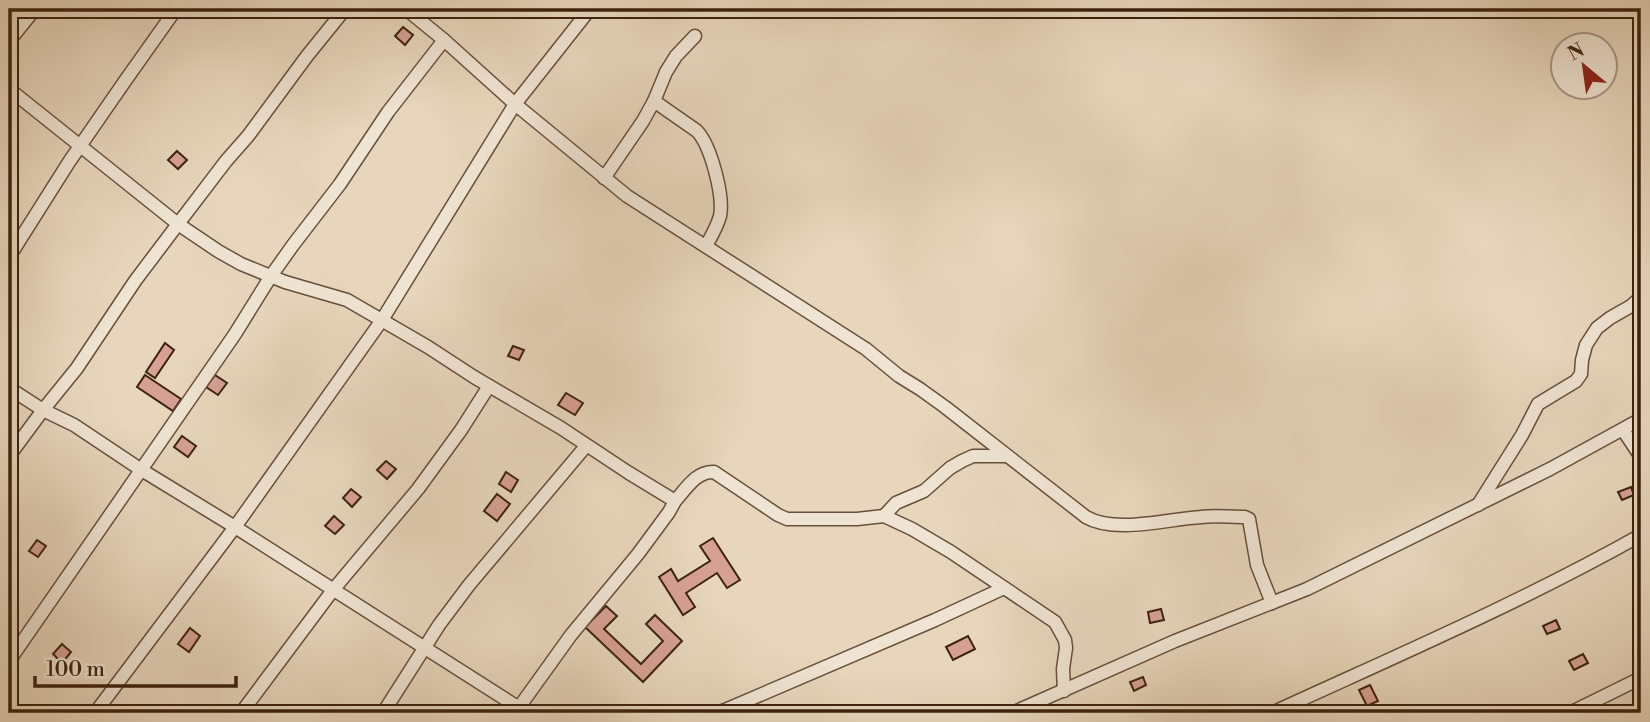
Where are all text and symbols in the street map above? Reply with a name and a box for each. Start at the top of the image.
north arrow [1548,32,1618,102]
text: N [1564,38,1589,66]
scale bar [35,645,236,689]
text: 100 m [46,657,105,683]

